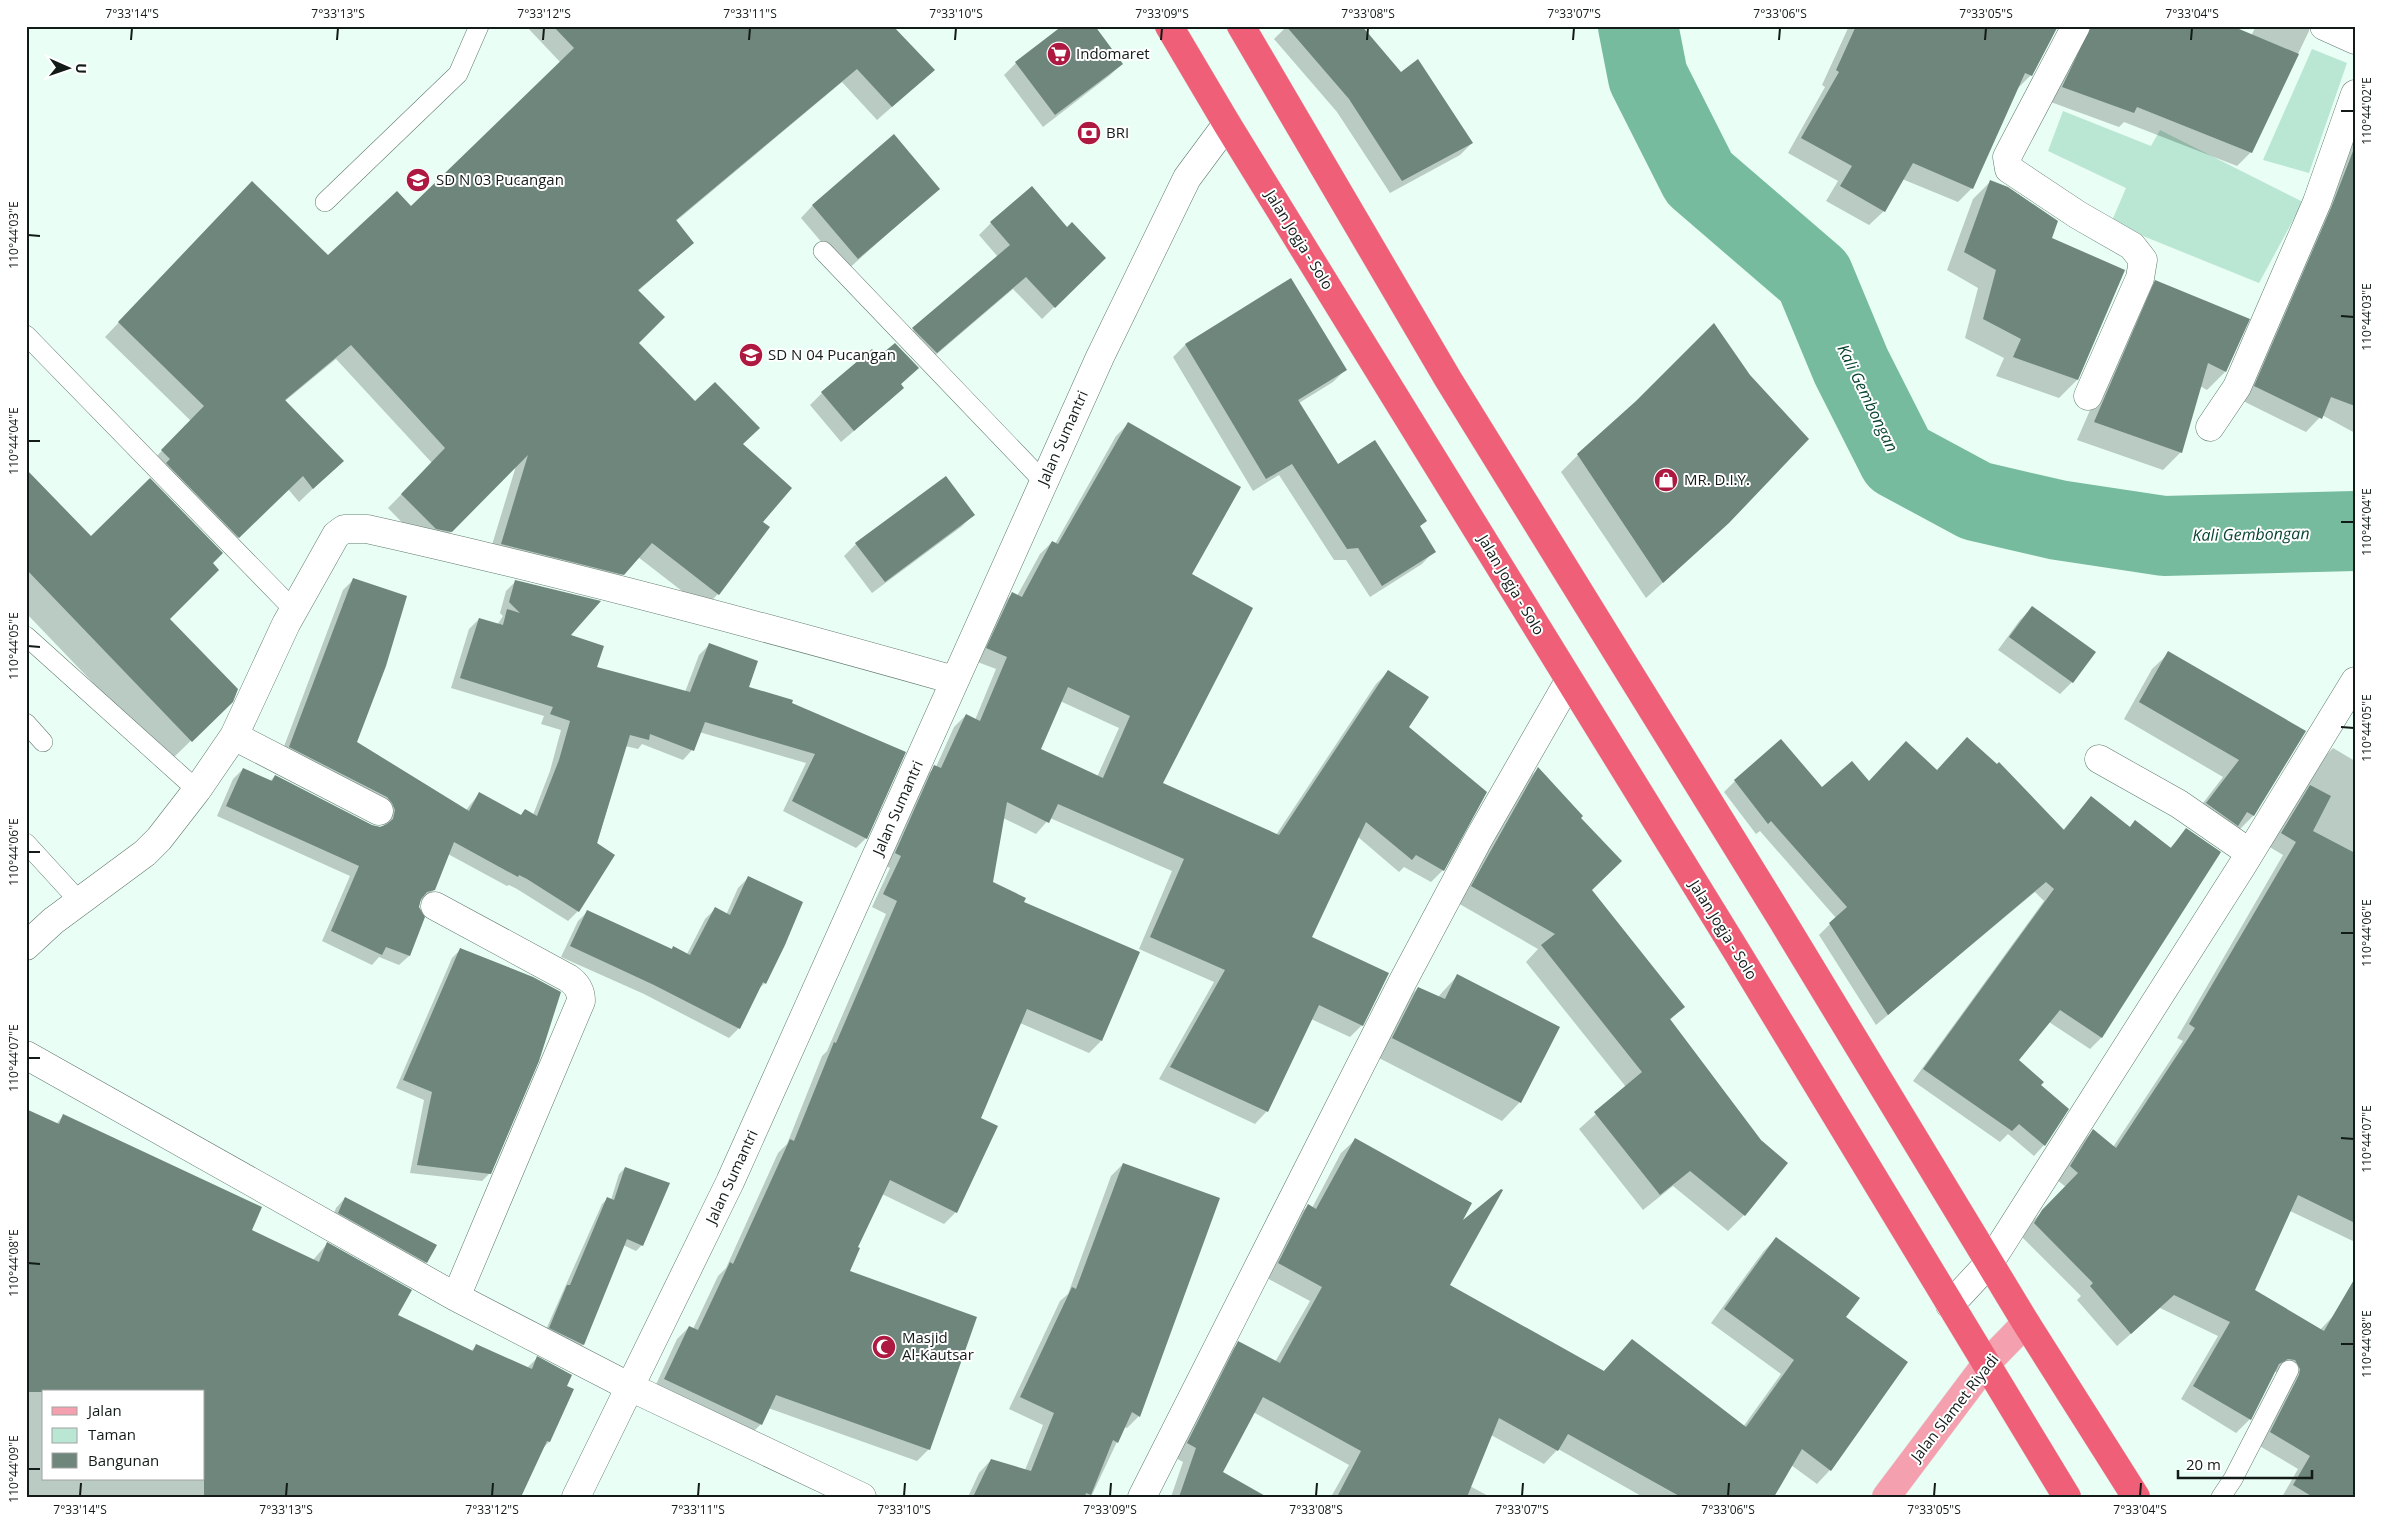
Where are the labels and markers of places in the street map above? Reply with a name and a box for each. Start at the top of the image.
supermarket icon: Indomaret [1046,41,1072,67]
place label: Indomaret [1076,43,1150,63]
bank icon: BRI [1076,120,1102,146]
place label: BRI [1106,122,1129,142]
school or university icon: SD N 03 Pucangan [405,167,431,193]
place label: SD N 03 Pucangan [436,169,564,189]
school or university icon: SD N 04 Pucangan [738,342,764,368]
place label: SD N 04 Pucangan [768,344,896,364]
shop icon: MR. D.I.Y. [1653,467,1679,493]
place label: MR. D.I.Y. [1684,469,1750,489]
place label: Masjid Al-Kautsar [902,1327,974,1364]
mosque icon: Masjid Al-Kautsar [871,1334,897,1360]

